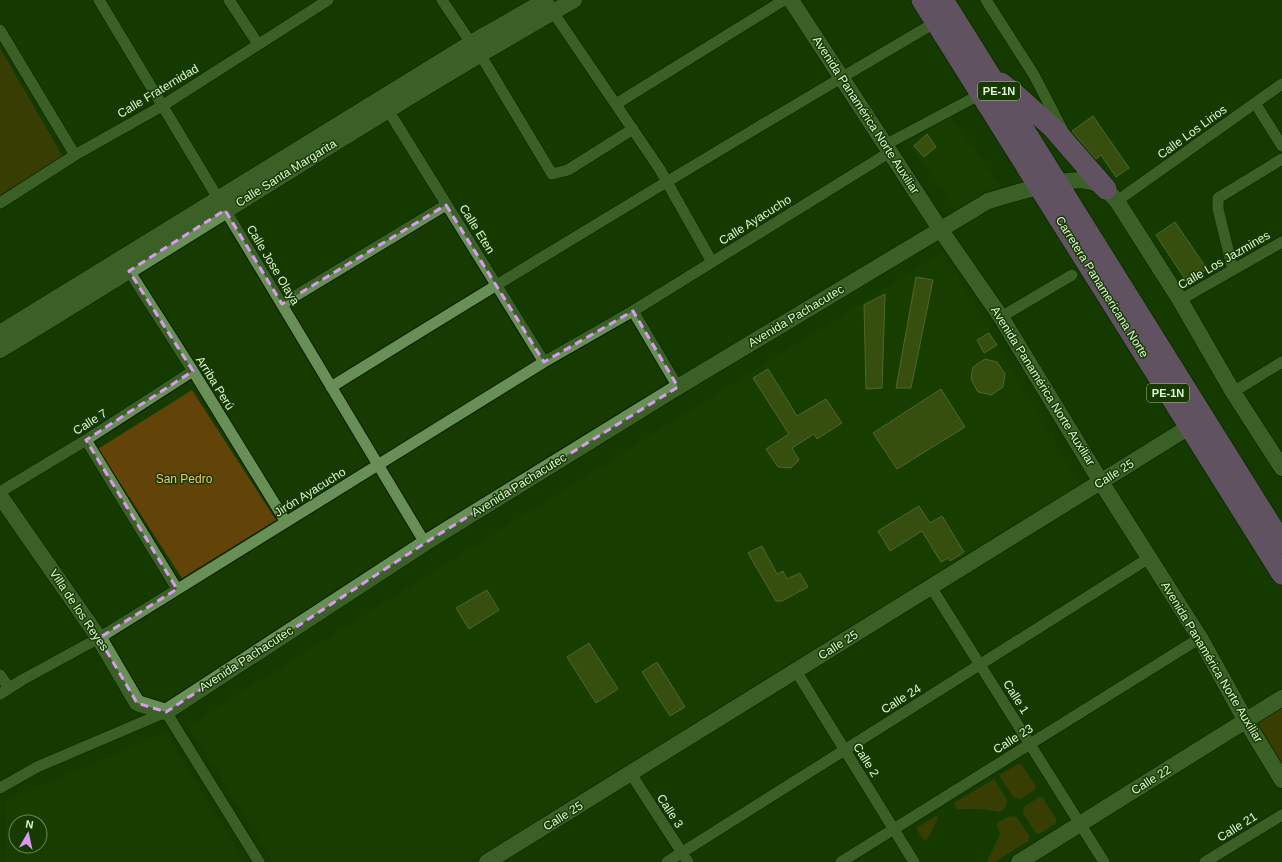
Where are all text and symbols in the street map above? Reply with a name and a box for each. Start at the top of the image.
street label: Avenida Panamérica Norte Auxiliar [810,34,922,196]
street label: Calle Fraternidad [115,61,201,121]
road number: PE-1N [978,82,1020,100]
street label: Calle Los Lirios [1155,102,1229,162]
street label: Calle Santa Margarita [233,136,339,210]
street label: Calle Ayacucho [716,192,794,248]
street label: Calle Eten [456,202,498,256]
street label: Carretera Panamericana Norte [1053,214,1152,361]
street label: Calle Jose Olaya [244,223,303,308]
street label: Calle Los Jazmines [1175,228,1273,292]
street label: Avenida Pachacutec [746,282,846,350]
street label: Avenida Panamérica Norte Auxiliar [988,304,1098,468]
street label: Arriba Perú [193,354,237,412]
road number: PE-1N [1147,384,1189,402]
street label: Calle 7 [70,406,110,438]
street label: Avenida Pachacutec [469,450,569,520]
street label: Calle 25 [1092,456,1137,492]
street label: Jirón Ayacucho [272,464,348,519]
park label: San Pedro [156,472,213,486]
street label: Villa de los Reyes [47,567,111,653]
street label: Avenida Panamérica Norte Auxiliar [1158,579,1266,745]
street label: Avenida Pachacutec [196,623,296,695]
street label: Calle 25 [816,627,861,663]
street label: Calle 1 [1000,677,1032,717]
street label: Calle 24 [879,681,924,717]
street label: Calle 23 [991,721,1036,757]
street label: Calle 2 [850,740,882,780]
street label: Calle 22 [1129,762,1174,798]
street label: Calle 3 [654,792,686,831]
street label: Calle 25 [541,798,586,834]
street label: Calle 21 [1215,809,1260,845]
north arrow [8,814,48,854]
text: N [25,818,34,831]

